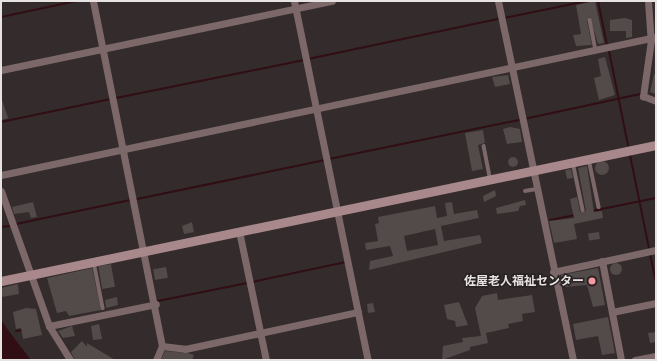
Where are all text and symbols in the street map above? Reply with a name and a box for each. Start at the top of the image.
place label: 佐屋老人福祉センター [464,274,584,288]
marker: 佐屋老人福祉センター [587,276,597,286]

